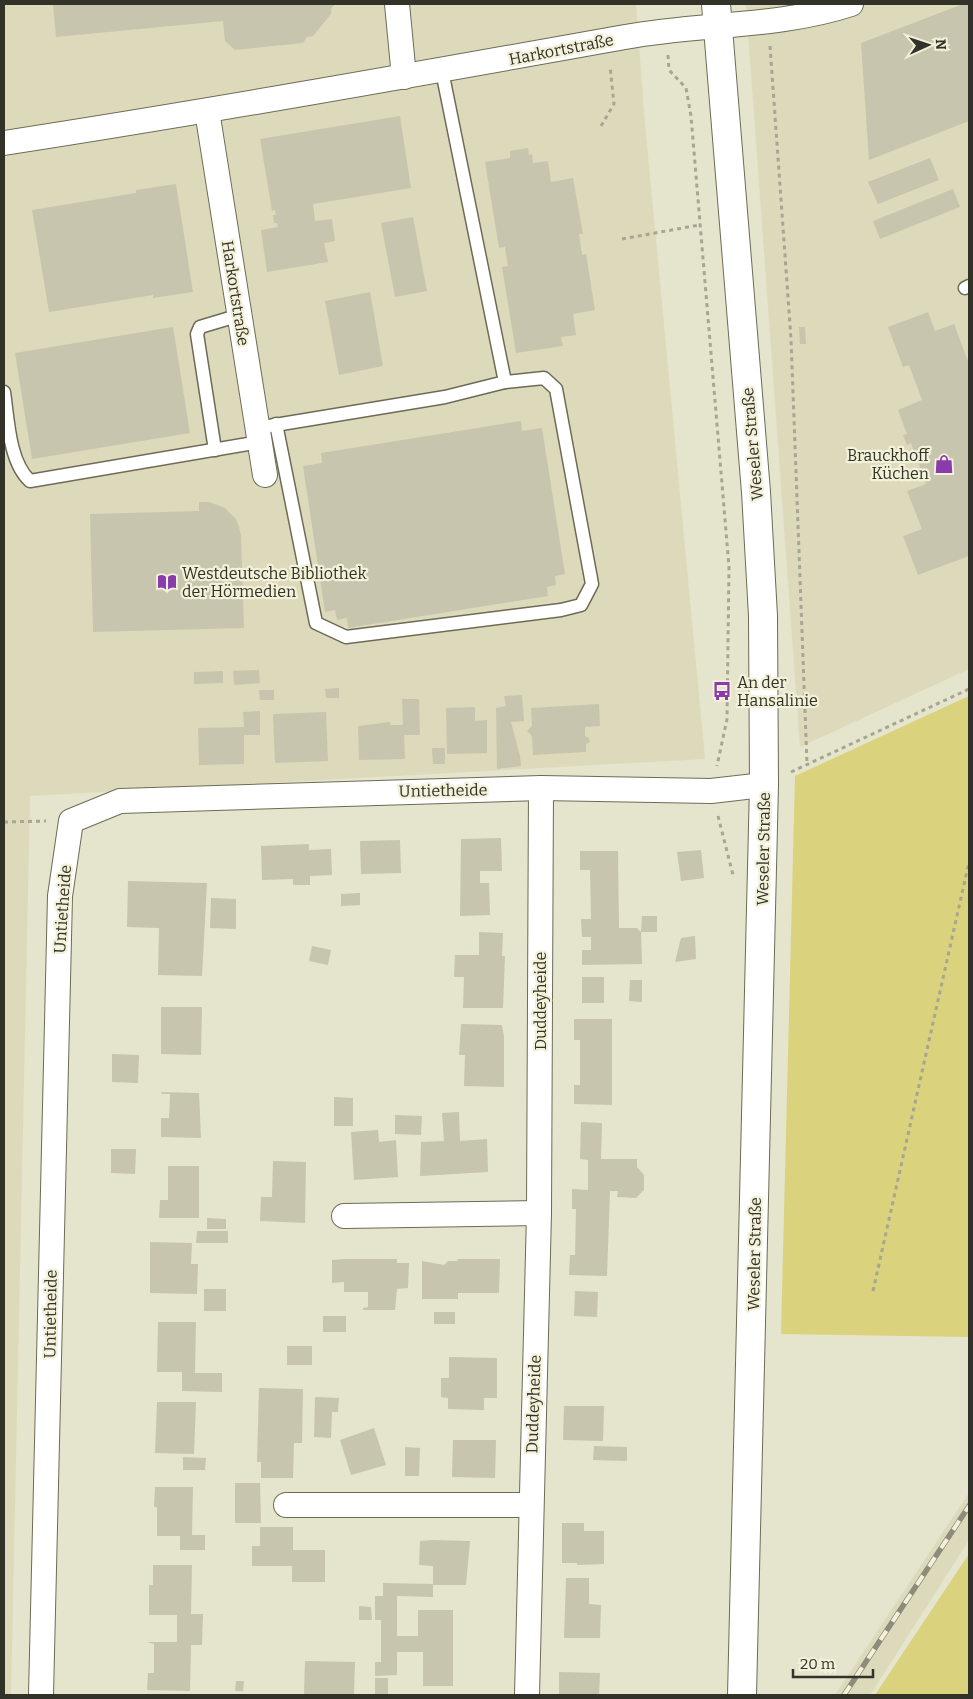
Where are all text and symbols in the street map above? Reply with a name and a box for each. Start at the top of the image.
north arrow [903,20,953,70]
street label: Harkortstraße [507,30,615,69]
text: N [932,39,949,50]
street label: Harkortstraße [218,239,253,347]
street label: Weseler Straße [738,387,767,501]
place label: Brauckhoff Küchen [847,446,930,483]
shop icon: Brauckhoff Küchen [933,453,955,475]
place label: Westdeutsche Bibliothek der Hörmedien [182,564,366,601]
library icon: Westdeutsche Bibliothek der Hörmedien [156,571,178,593]
place label: An der Hansalinie [737,673,818,710]
bus stop icon: An der Hansalinie [711,680,733,702]
street label: Untietheide [398,780,488,801]
street label: Weseler Straße [753,792,774,906]
street label: Untietheide [50,864,75,954]
street label: Duddeyheide [531,952,550,1050]
street label: Weseler Straße [744,1197,765,1311]
street label: Untietheide [40,1269,61,1359]
street label: Duddeyheide [522,1354,545,1454]
scale bar [793,1646,873,1678]
text: 20 m [800,1655,836,1673]

